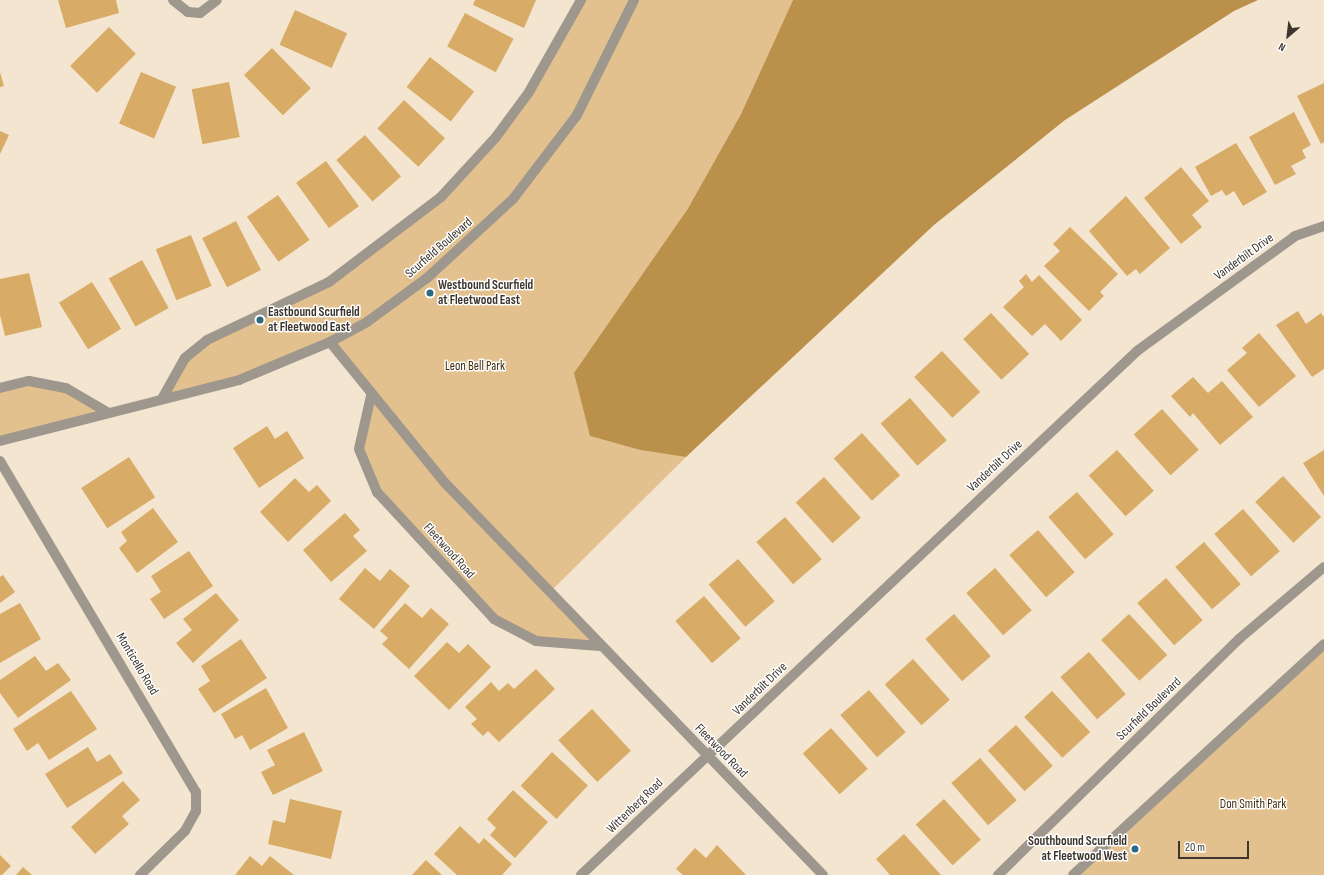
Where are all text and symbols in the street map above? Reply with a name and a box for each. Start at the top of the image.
north arrow [1268,16,1308,56]
text: N [1276,40,1288,54]
street label: Scurfield Boulevard [402,215,476,281]
street label: Vanderbilt Drive [1211,230,1277,284]
place label: Westbound Scurfield at Fleetwood East [438,278,533,309]
marker: Westbound Scurfield at Fleetwood East [425,288,435,298]
place label: Eastbound Scurfield at Fleetwood East [268,305,360,336]
marker: Eastbound Scurfield at Fleetwood East [255,315,265,325]
park label: Leon Bell Park [445,358,505,374]
street label: Vanderbilt Drive [964,437,1026,495]
street label: Fleetwood Road [420,520,478,582]
street label: Monticello Road [112,630,162,698]
street label: Vanderbilt Drive [730,659,790,719]
street label: Scurfield Boulevard [1113,674,1185,744]
street label: Fleetwood Road [691,721,751,781]
street label: Wittenberg Road [604,775,666,837]
park label: Don Smith Park [1220,796,1286,812]
scale bar [1180,833,1251,859]
place label: Southbound Scurfield at Fleetwood West [1028,834,1127,865]
text: 20 m [1185,840,1205,855]
marker: Southbound Scurfield at Fleetwood West [1130,844,1140,854]

